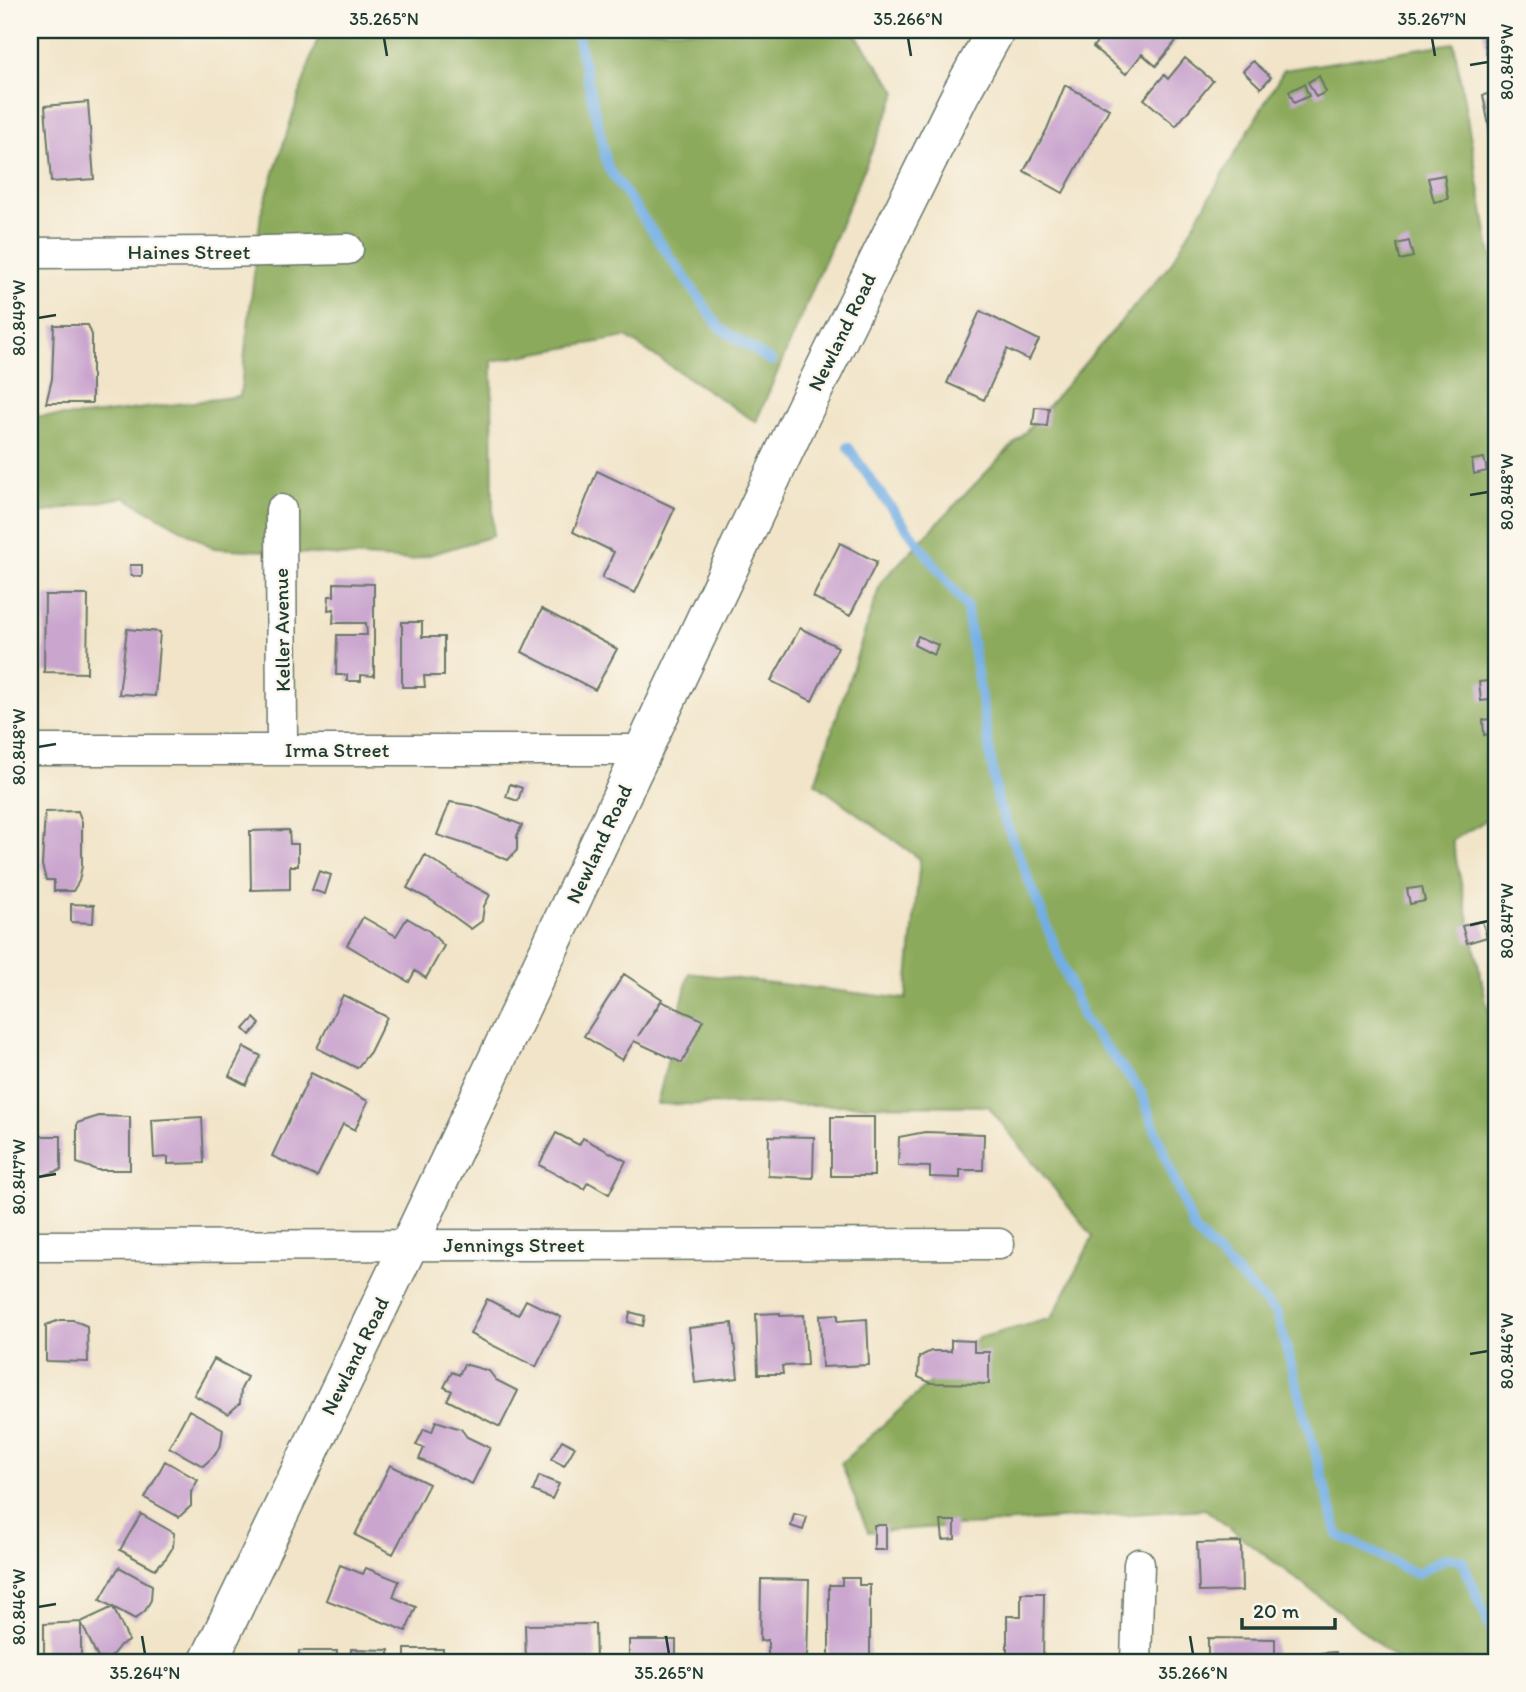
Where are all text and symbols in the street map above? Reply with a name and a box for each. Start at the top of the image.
text: 35.265°N [349,8,419,30]
text: 35.266°N [873,8,943,30]
text: 35.267°N [1397,8,1467,30]
text: 80.849°W [1496,24,1518,100]
street label: Haines Street [128,239,251,264]
street label: Newland Road [802,269,881,395]
text: 80.849°W [8,280,30,356]
text: 80.848°W [1496,454,1518,530]
street label: Keller Avenue [268,568,295,692]
text: 80.848°W [8,709,30,785]
street label: Irma Street [285,737,390,762]
street label: Newland Road [560,780,637,907]
text: 80.847°W [1496,883,1518,959]
text: 80.847°W [8,1139,30,1215]
street label: Jennings Street [443,1232,585,1257]
street label: Newland Road [315,1293,394,1419]
text: 80.846°W [1496,1313,1518,1389]
text: 80.846°W [8,1569,30,1645]
scale bar [1242,1587,1335,1631]
text: 20 m [1253,1598,1300,1623]
text: 35.264°N [110,1662,180,1684]
text: 35.265°N [634,1662,704,1684]
text: 35.266°N [1158,1662,1228,1684]

